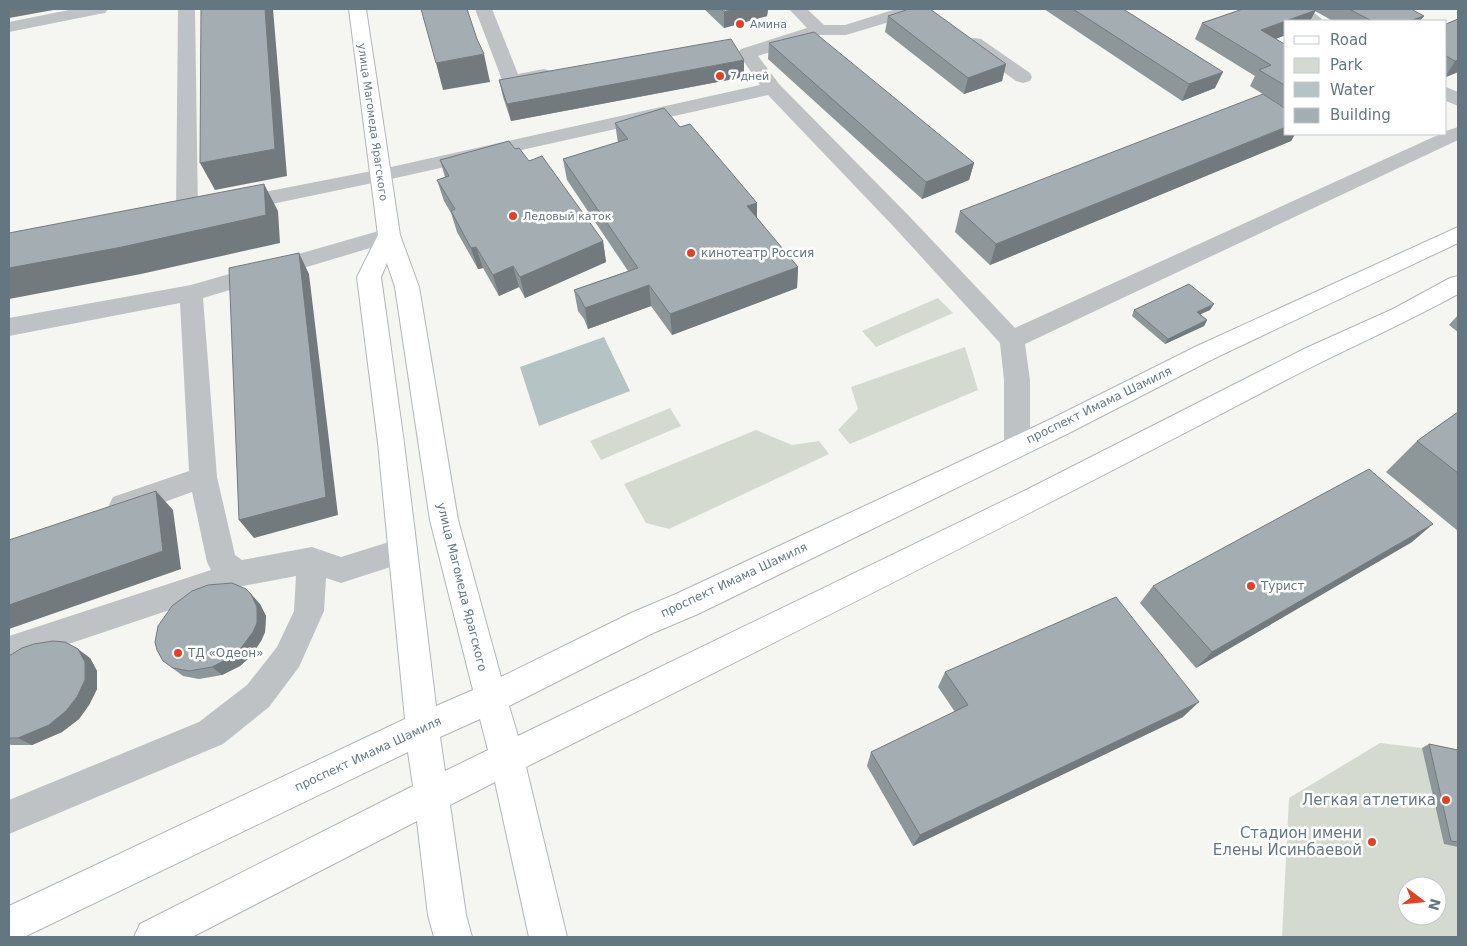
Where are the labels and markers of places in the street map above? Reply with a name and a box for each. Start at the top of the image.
marker: Амина [734,18,746,30]
place label: Амина [750,18,787,31]
marker: 7 дней [714,70,726,82]
place label: 7 дней [730,70,769,83]
marker: Ледовый каток [507,210,519,222]
place label: Ледовый каток [523,210,612,223]
place label: кинотеатр Россия [701,246,814,260]
marker: кинотеатр Россия [685,247,697,259]
place label: Турист [1260,579,1304,593]
marker: Турист [1245,580,1257,592]
place label: ТД «Одеон» [187,646,264,660]
marker: ТД «Одеон» [172,647,184,659]
place label: Легкая атлетика [1302,791,1436,809]
marker: Легкая атлетика [1440,794,1452,806]
place label: Стадион имени Елены Исинбаевой [1213,824,1362,859]
marker: Стадион имени Елены Исинбаевой [1366,836,1378,848]

